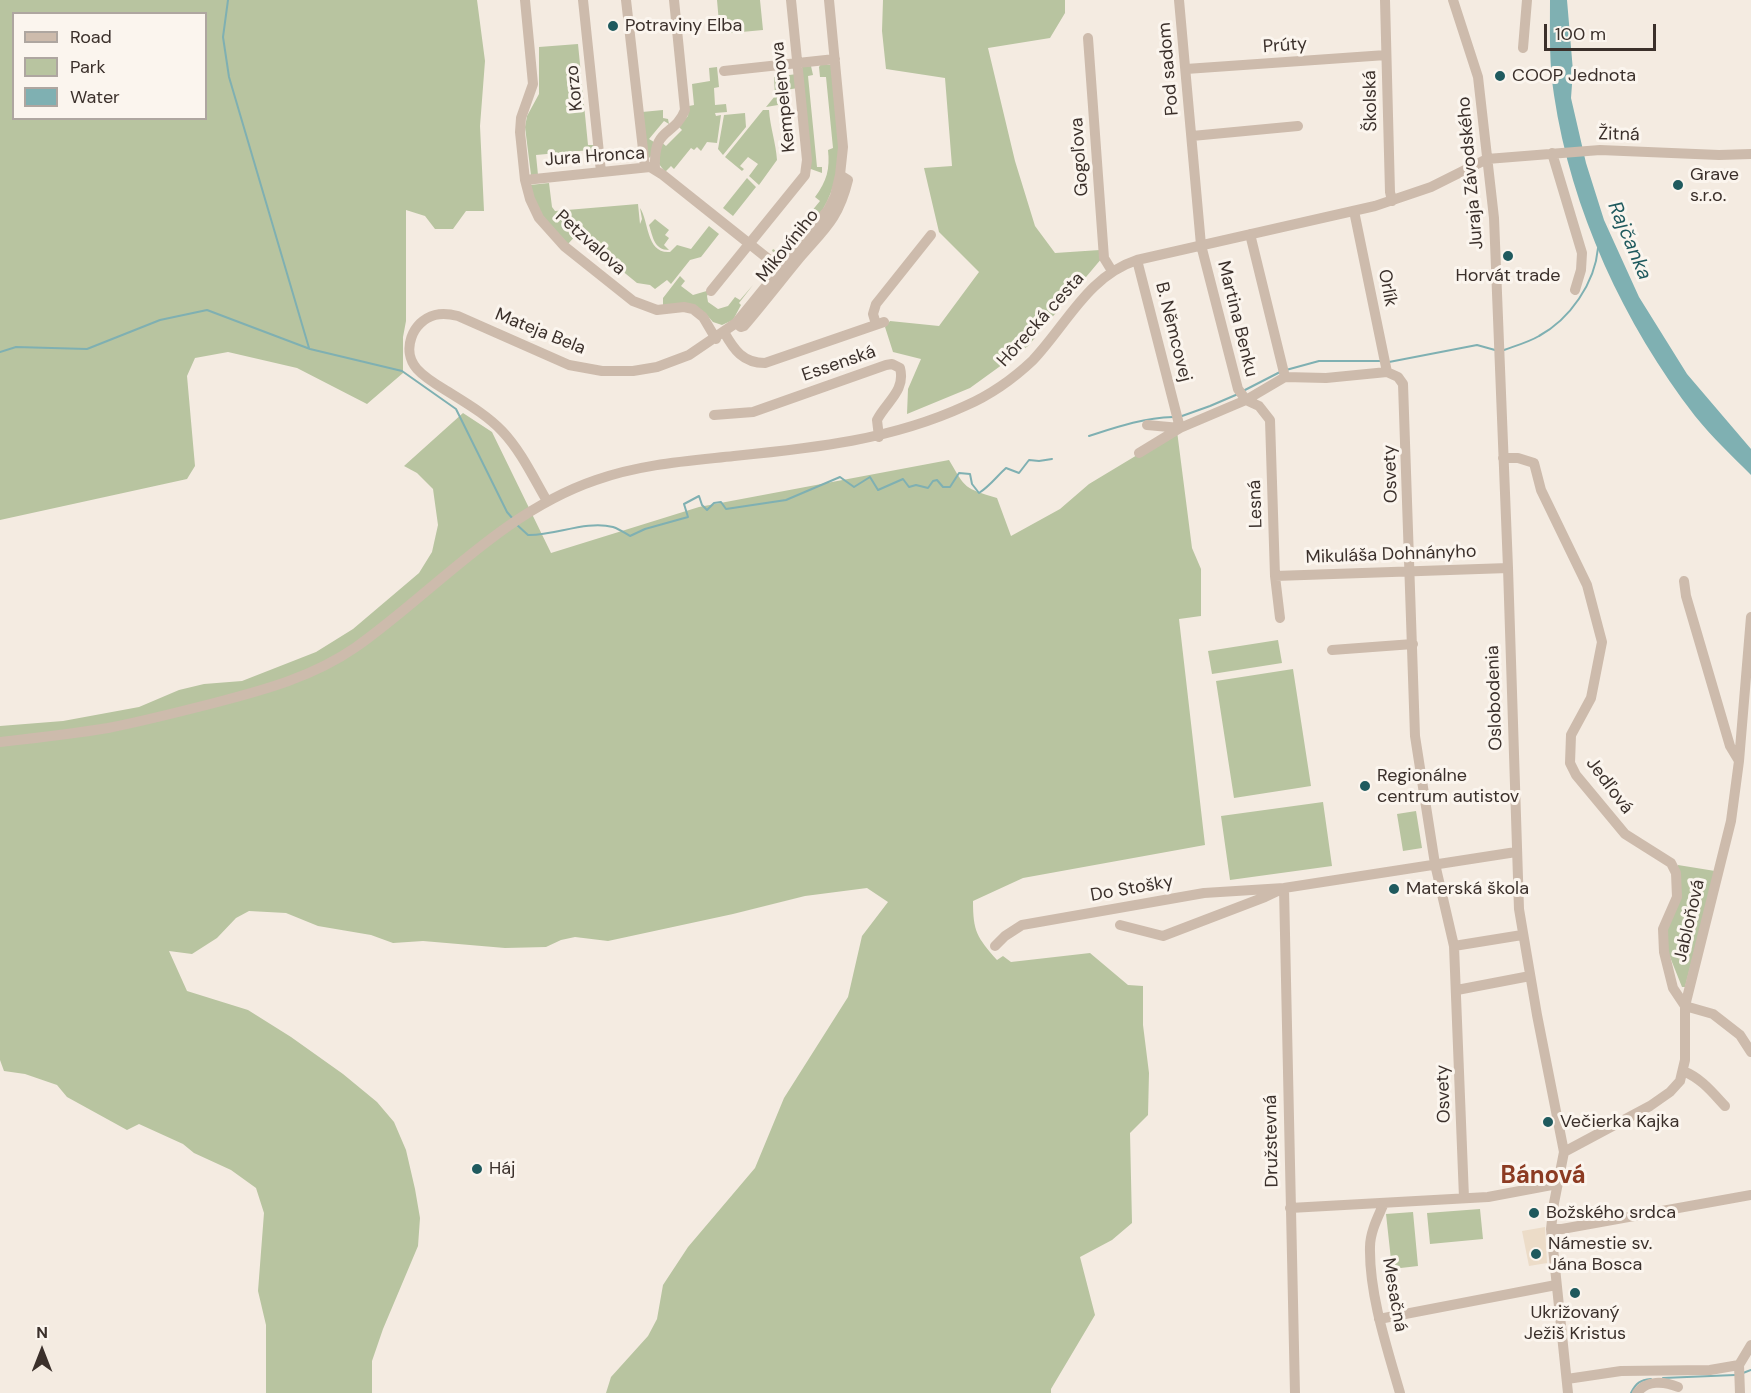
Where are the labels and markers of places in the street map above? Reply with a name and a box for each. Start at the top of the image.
place label: Potraviny Elba [625,15,742,37]
marker: Potraviny Elba [606,19,620,33]
place label: COOP Jednota [1512,65,1636,87]
marker: COOP Jednota [1493,69,1507,83]
place label: Grave s.r.o. [1690,164,1739,207]
marker: Grave s.r.o. [1671,178,1685,192]
marker: Horvát trade [1501,249,1515,263]
place label: Horvát trade [1455,265,1561,287]
place label: Regionálne centrum autistov [1377,765,1519,808]
marker: Regionálne centrum autistov [1358,779,1372,793]
place label: Materská škola [1406,878,1529,900]
marker: Materská škola [1387,882,1401,896]
place label: Večierka Kajka [1560,1111,1679,1133]
marker: Večierka Kajka [1541,1115,1555,1129]
place label: Háj [489,1158,515,1180]
marker: Háj [470,1162,484,1176]
place label: Božského srdca [1546,1202,1676,1224]
marker: Božského srdca [1527,1206,1541,1220]
place label: Námestie sv. Jána Bosca [1548,1233,1652,1276]
marker: Námestie sv. Jána Bosca [1529,1247,1543,1261]
marker: Ukrižovaný Ježiš Kristus [1568,1286,1582,1300]
place label: Ukrižovaný Ježiš Kristus [1524,1302,1626,1344]

